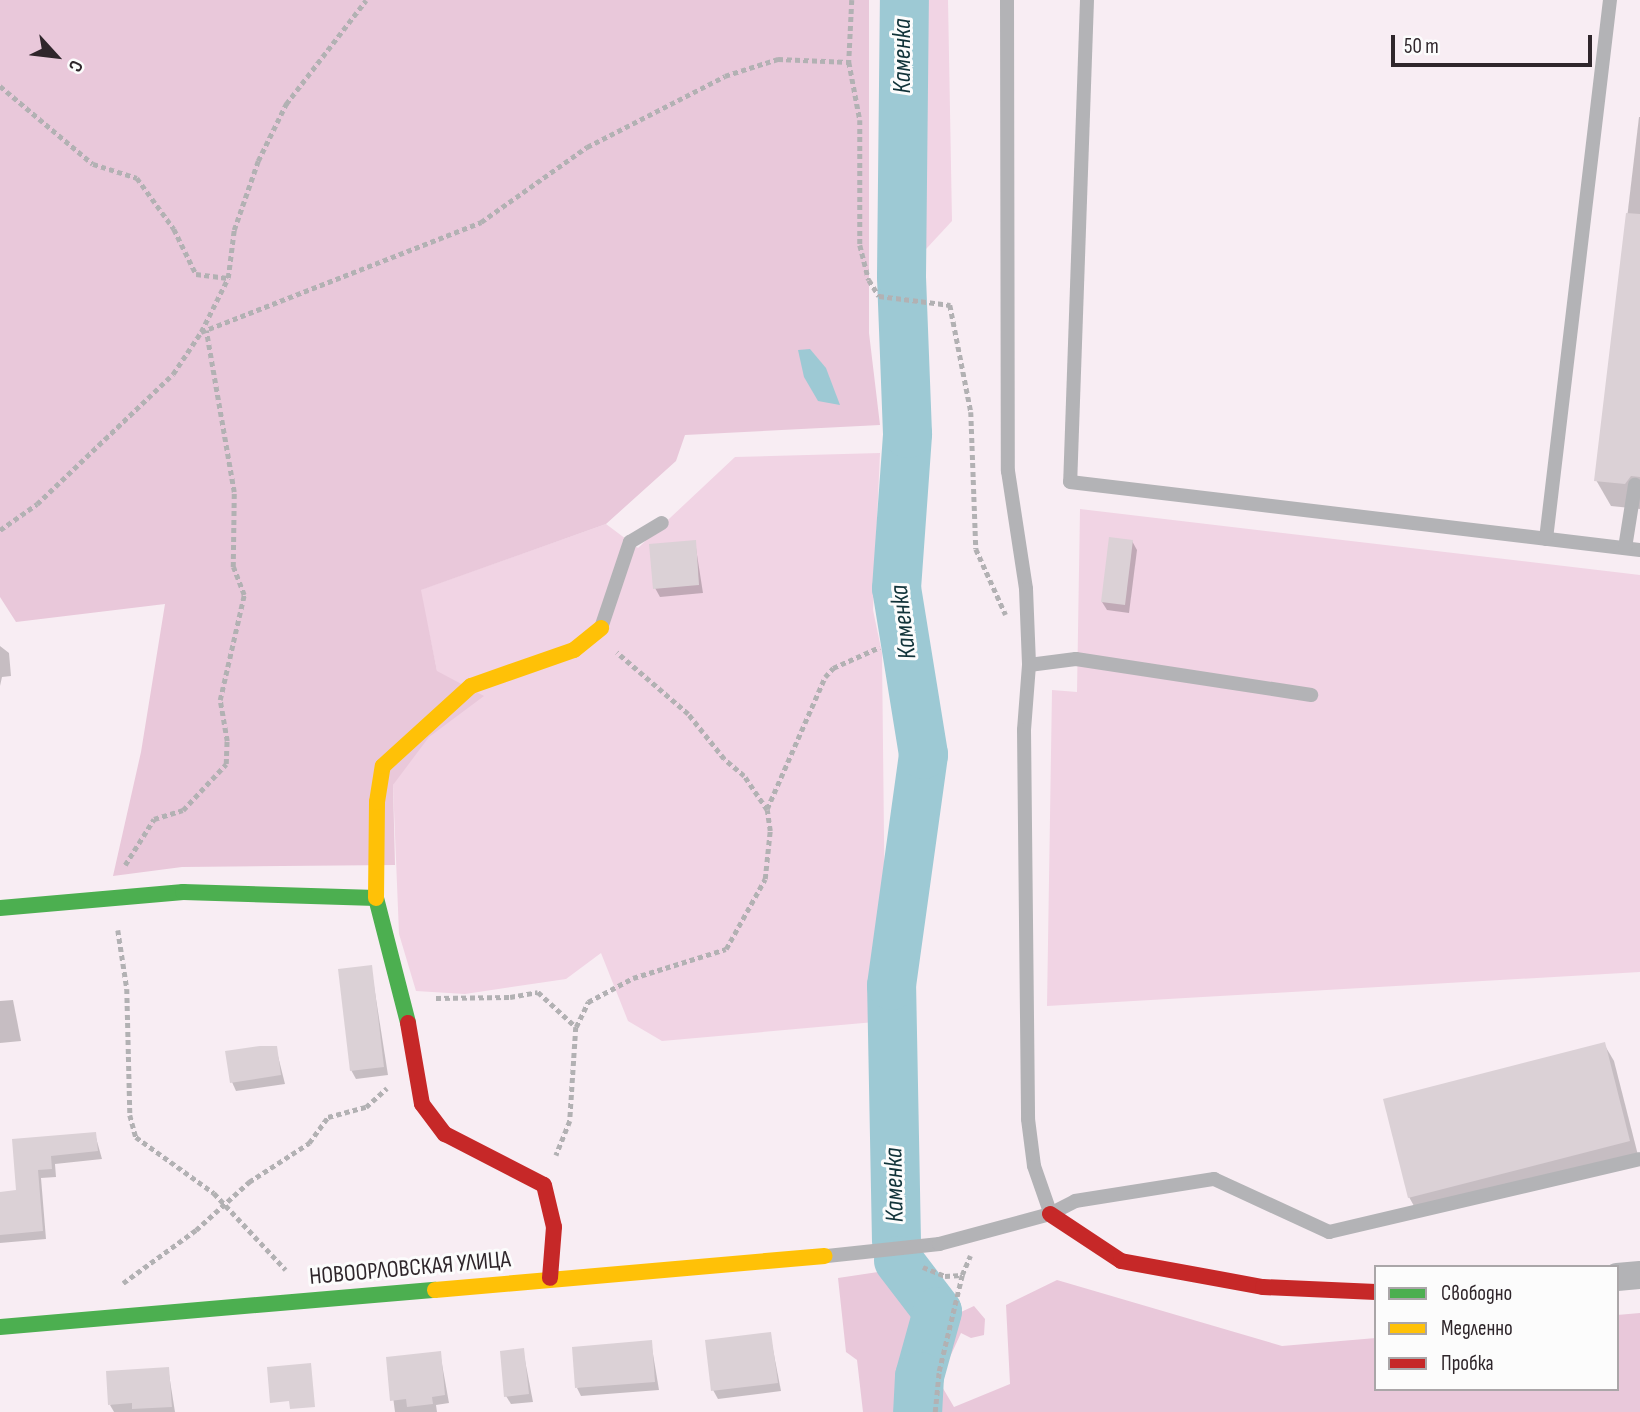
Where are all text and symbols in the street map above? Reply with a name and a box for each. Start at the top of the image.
water label: Каменка [887,19,919,93]
north arrow [21,21,91,91]
scale bar [1395,21,1596,65]
text: 50 m [1404,34,1439,59]
text: С [63,56,88,75]
water label: Каменка [884,583,924,661]
water label: Каменка [879,1147,911,1223]
street label: НОВООРЛОВСКАЯ УЛИЦА [308,1245,512,1291]
legend [1374,1265,1619,1391]
text: Свободно [1441,1281,1512,1306]
text: Медленно [1441,1316,1513,1341]
text: Пробка [1441,1351,1494,1376]

